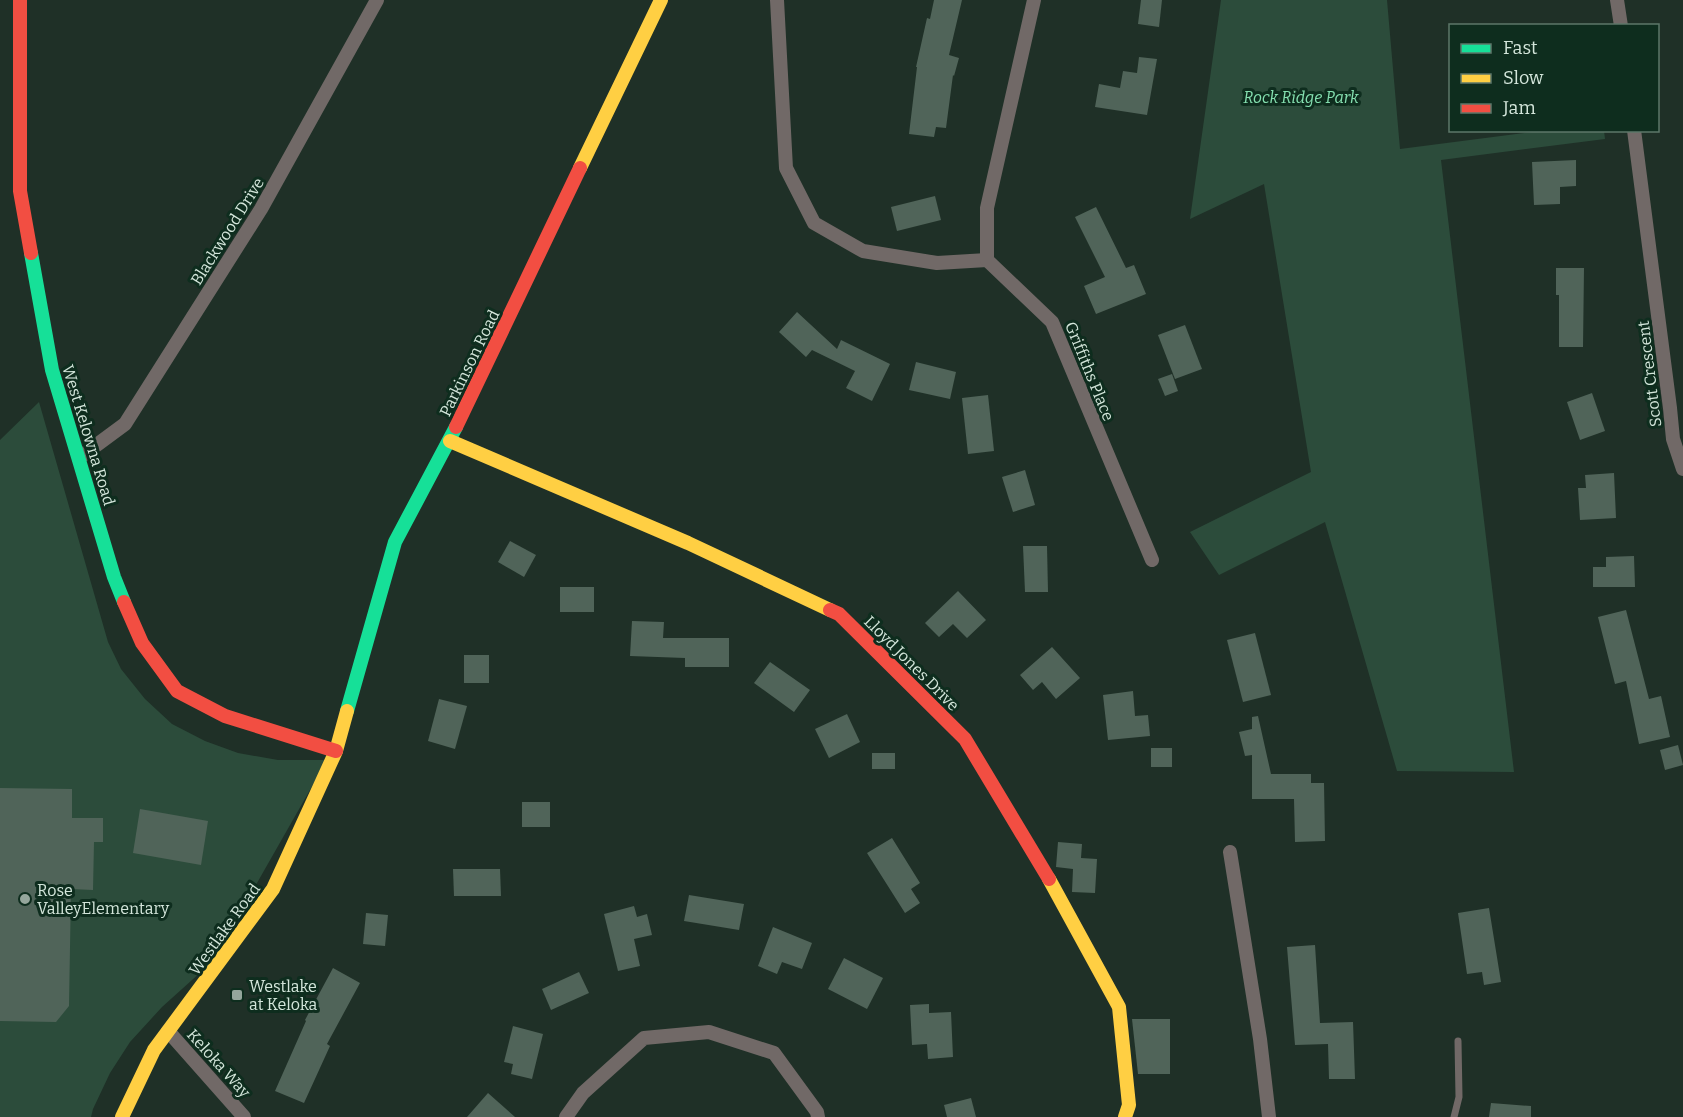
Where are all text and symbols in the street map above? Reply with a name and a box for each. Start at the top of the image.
legend [1449,24,1659,132]
text: Fast [1503,37,1538,59]
text: Slow [1503,67,1544,89]
park label: Rock Ridge Park [1243,88,1359,107]
text: Jam [1502,97,1536,119]
street label: Blackwood Drive [187,174,268,288]
street label: Parkinson Road [435,306,504,420]
street label: Griffiths Place [1061,319,1118,424]
street label: Scott Crescent [1634,320,1665,428]
street label: West Kelowna Road [58,363,119,508]
street label: Lloyd Jones Drive [860,612,963,715]
street label: Westlake Road [185,879,264,979]
place label: Rose ValleyElementary [37,881,170,918]
marker: Rose ValleyElementary [18,892,32,906]
place label: Westlake at Keloka [249,977,318,1014]
marker: Westlake at Keloka [230,988,244,1002]
street label: Keloka Way [183,1025,255,1102]

